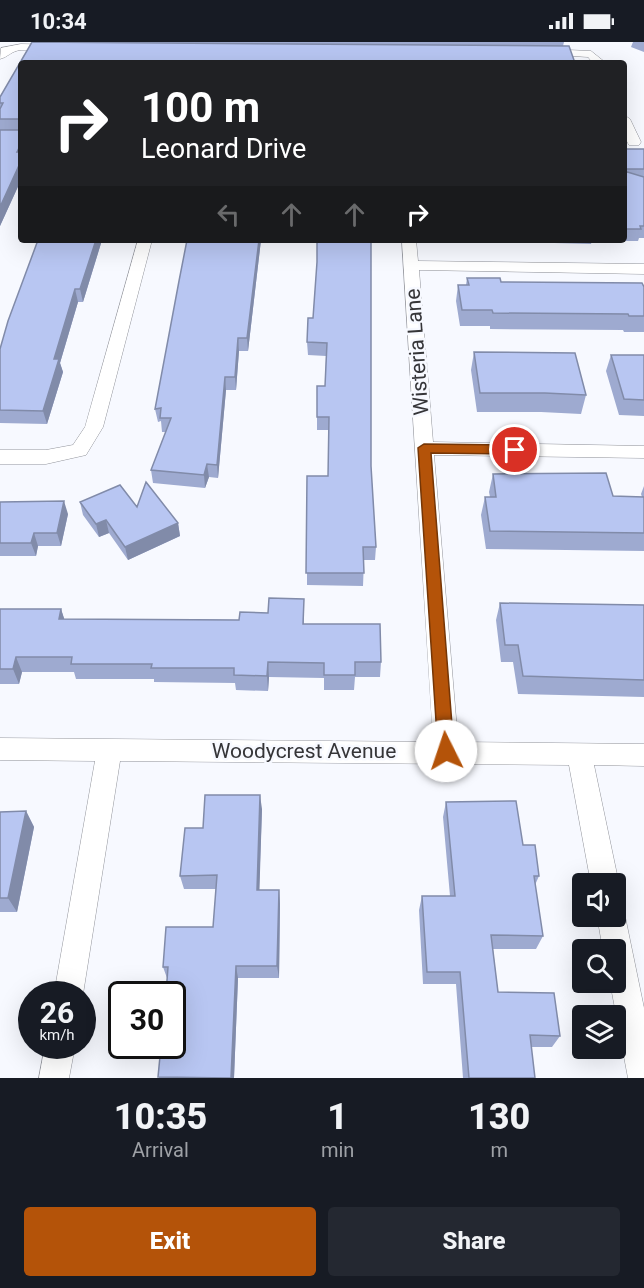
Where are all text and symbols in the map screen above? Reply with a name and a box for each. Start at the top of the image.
text: 10:34 [30,9,87,34]
text: 100 m [141,83,260,132]
icon: right [42,84,120,162]
text: Leonard Drive [141,133,306,165]
icon: left [212,198,245,231]
icon: ahead [275,198,308,231]
icon: ahead [338,198,371,231]
icon: right [401,198,434,231]
street label: Wisteria Lane [401,288,433,416]
pin [489,424,540,475]
icon: arrive [498,433,531,466]
position arrow [414,719,478,783]
street label: Woodycrest Avenue [212,739,396,763]
map controls [572,873,626,1059]
button: sound [572,873,626,927]
button: search [572,939,626,993]
speed limit sign: 30 [108,981,186,1059]
text: 26 [40,995,74,1030]
button: layers [572,1005,626,1059]
text: km/h [39,1026,75,1044]
text: 10:35 [114,1096,207,1138]
text: 1 [327,1096,348,1138]
text: 130 [468,1096,530,1138]
text: Arrival [132,1138,189,1162]
text: min [321,1138,354,1162]
text: m [490,1138,508,1162]
button: Exit [24,1207,316,1276]
button: Share [328,1207,620,1276]

